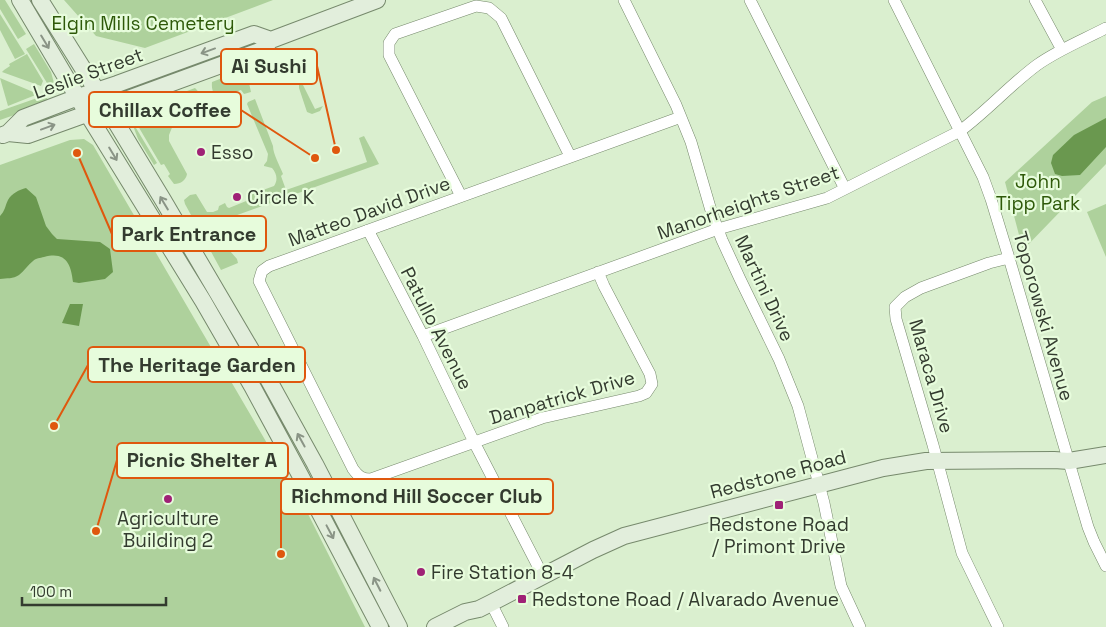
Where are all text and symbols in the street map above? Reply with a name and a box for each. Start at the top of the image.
park label: Elgin Mills Cemetery [51,11,235,36]
one-way arrow [41,34,51,48]
street label: Leslie Street [30,42,147,105]
one-way arrow [201,47,216,56]
callout: Ai Sushi [221,49,317,84]
text: Ai Sushi [231,53,307,79]
callout: Chillax Coffee [89,92,241,127]
text: Chillax Coffee [99,97,231,123]
one-way arrow [40,122,56,132]
place label: Esso [211,140,253,165]
marker: Esso [195,146,207,158]
one-way arrow [109,147,119,161]
street label: Manorheights Street [654,160,842,245]
park label: John Tipp Park [996,169,1080,216]
street label: Matteo David Drive [285,171,454,252]
place label: Circle K [247,185,315,210]
marker: Circle K [231,191,243,203]
one-way arrow [159,196,169,210]
callout: Park Entrance [112,216,266,251]
text: Park Entrance [122,221,256,247]
street label: Toporowski Avenue [1007,229,1080,404]
street label: Martini Drive [729,231,800,345]
street label: Patullo Avenue [395,263,478,394]
street label: Maraca Drive [903,316,960,436]
callout: The Heritage Garden [88,347,305,382]
text: The Heritage Garden [98,352,296,378]
street label: Danpatrick Drive [486,365,638,430]
one-way arrow [296,432,306,447]
callout: Picnic Shelter A [117,443,288,478]
street label: Redstone Road [707,444,849,505]
text: Picnic Shelter A [127,447,278,473]
callout: Richmond Hill Soccer Club [281,479,553,514]
text: Richmond Hill Soccer Club [291,483,543,509]
marker: Agriculture Building 2 [162,493,174,505]
marker: Redstone Road / Primont Drive [773,499,785,511]
place label: Agriculture Building 2 [117,506,219,553]
place label: Redstone Road / Primont Drive [709,512,849,559]
one-way arrow [325,524,335,539]
place label: Fire Station 8-4 [431,560,574,585]
marker: Fire Station 8-4 [415,566,427,578]
scale bar [22,574,166,606]
one-way arrow [372,576,382,591]
text: 100 m [30,582,72,601]
place label: Redstone Road / Alvarado Avenue [532,587,839,612]
marker: Redstone Road / Alvarado Avenue [516,593,528,605]

